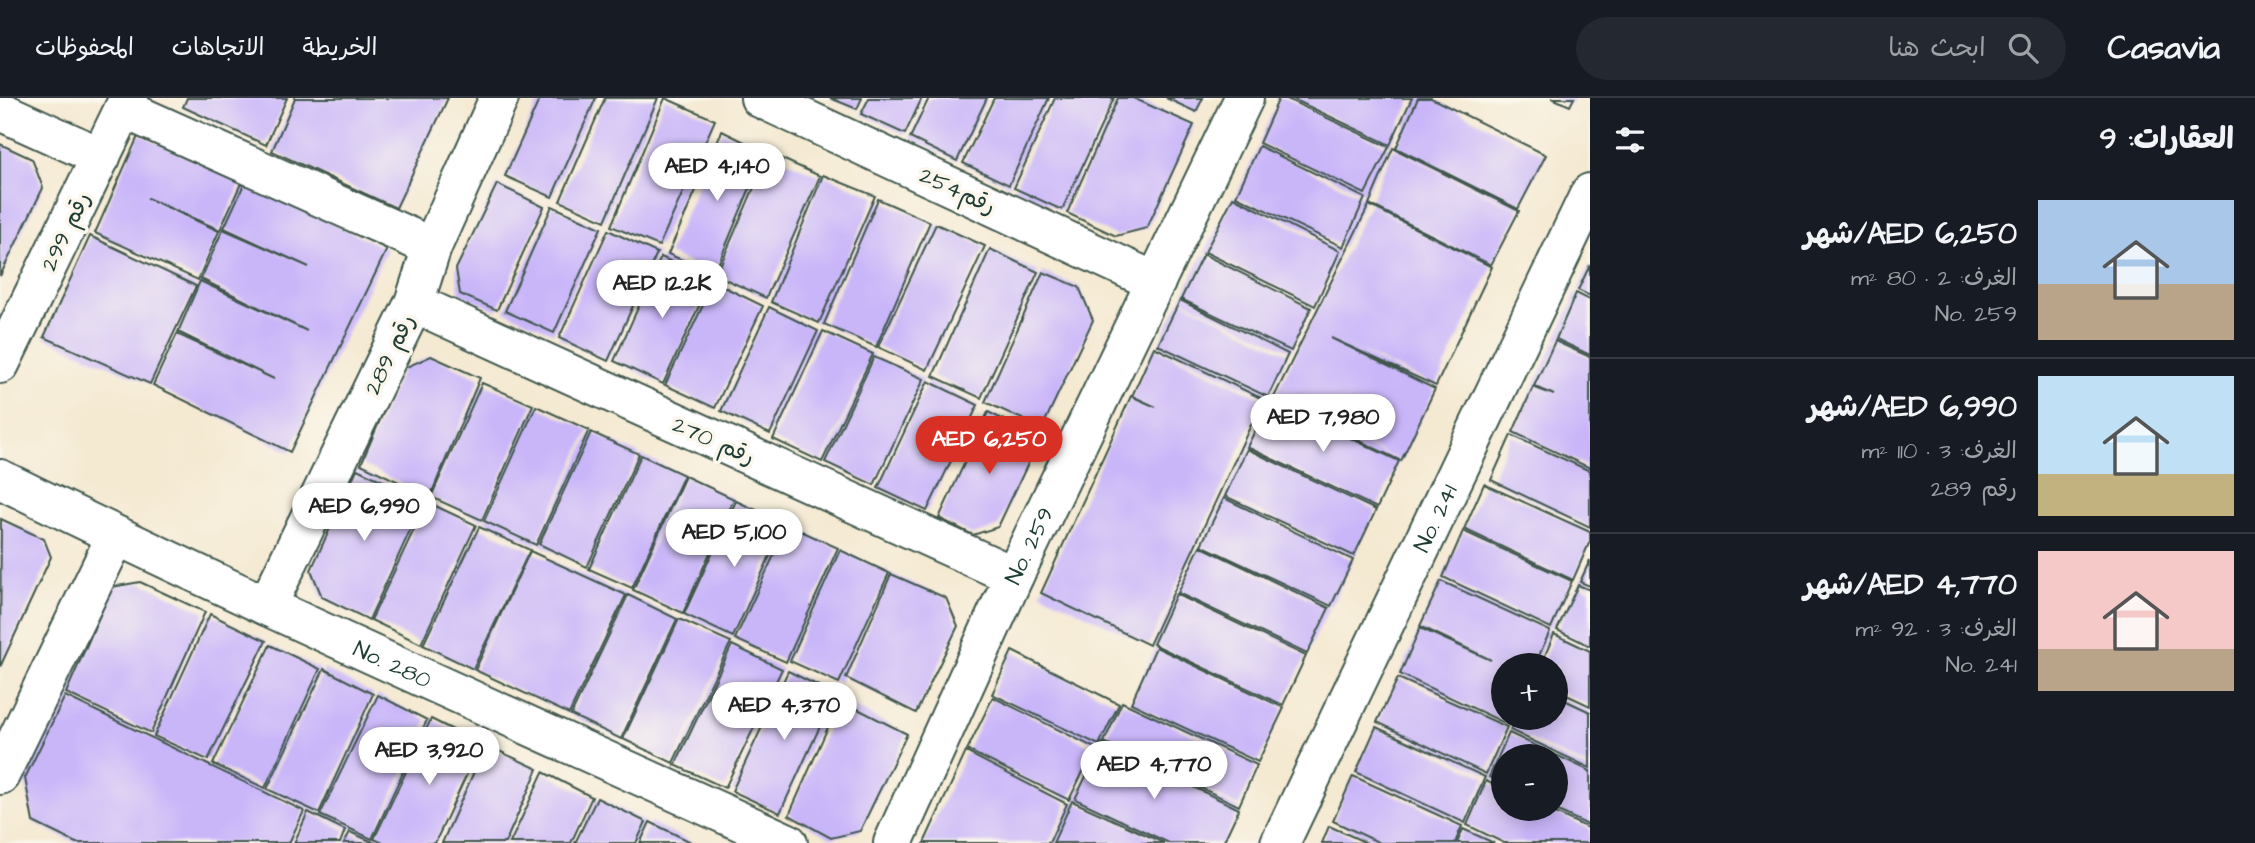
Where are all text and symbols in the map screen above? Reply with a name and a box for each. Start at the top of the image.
search box [1576,17,2066,80]
text: Casavia [2108,25,2220,71]
icon: search [2004,29,2042,67]
text: ابحث هنا [1888,30,1986,66]
text: المحفوظات [35,31,134,65]
text: الاتجاهات [172,31,265,65]
text: الخريطة [303,31,377,65]
text: العقارات: 9 [2099,118,2234,160]
icon: filters [1611,121,1649,159]
pin: AED 4,140 [637,144,797,203]
text: AED 4,140 [664,150,770,182]
street label: رقم254 [914,159,1001,223]
street label: رقم 299 [33,186,100,277]
text: AED 6,250/شهر [1804,213,2017,255]
icon: home [2094,228,2178,312]
pin: AED 12.2K [582,260,742,320]
text: الغرف: 2 · 80 m² [1851,262,2017,294]
text: AED 12.2K [613,267,711,299]
text: No. 259 [1935,298,2017,330]
street label: رقم 289 [357,309,424,401]
text: AED 6,990/شهر [1808,386,2017,428]
pin: AED 7,980 [1243,394,1403,454]
text: AED 7,980 [1266,401,1380,433]
icon: home [2094,404,2178,488]
street label: رقم 270 [667,409,760,474]
pin: AED 6,250 [909,416,1069,476]
text: AED 6,250 [932,423,1046,455]
text: الغرف: 3 · 110 m² [1861,435,2017,467]
text: رقم 289 [1931,473,2017,505]
street label: No. 241 [1406,479,1466,558]
pin: AED 6,990 [284,484,444,543]
text: AED 6,990 [308,490,420,522]
street label: No. 259 [997,502,1062,590]
pin: AED 5,100 [654,510,814,569]
text: AED 5,100 [682,516,786,548]
text: AED 4,770/شهر [1803,564,2017,606]
icon: home [2094,579,2178,663]
text: الغرف: 3 · 92 m² [1856,613,2017,645]
street label: No. 280 [348,633,436,696]
text: No. 241 [1945,649,2017,681]
map controls [1491,653,1568,821]
button: + [1491,653,1568,730]
pin: AED 4,370 [704,682,864,742]
text: AED 4,370 [728,689,840,721]
pin: AED 3,920 [349,728,509,787]
text: AED 3,920 [374,734,484,766]
pin: AED 4,770 [1074,742,1234,801]
button: − [1491,744,1568,821]
text: AED 4,770 [1096,748,1212,780]

